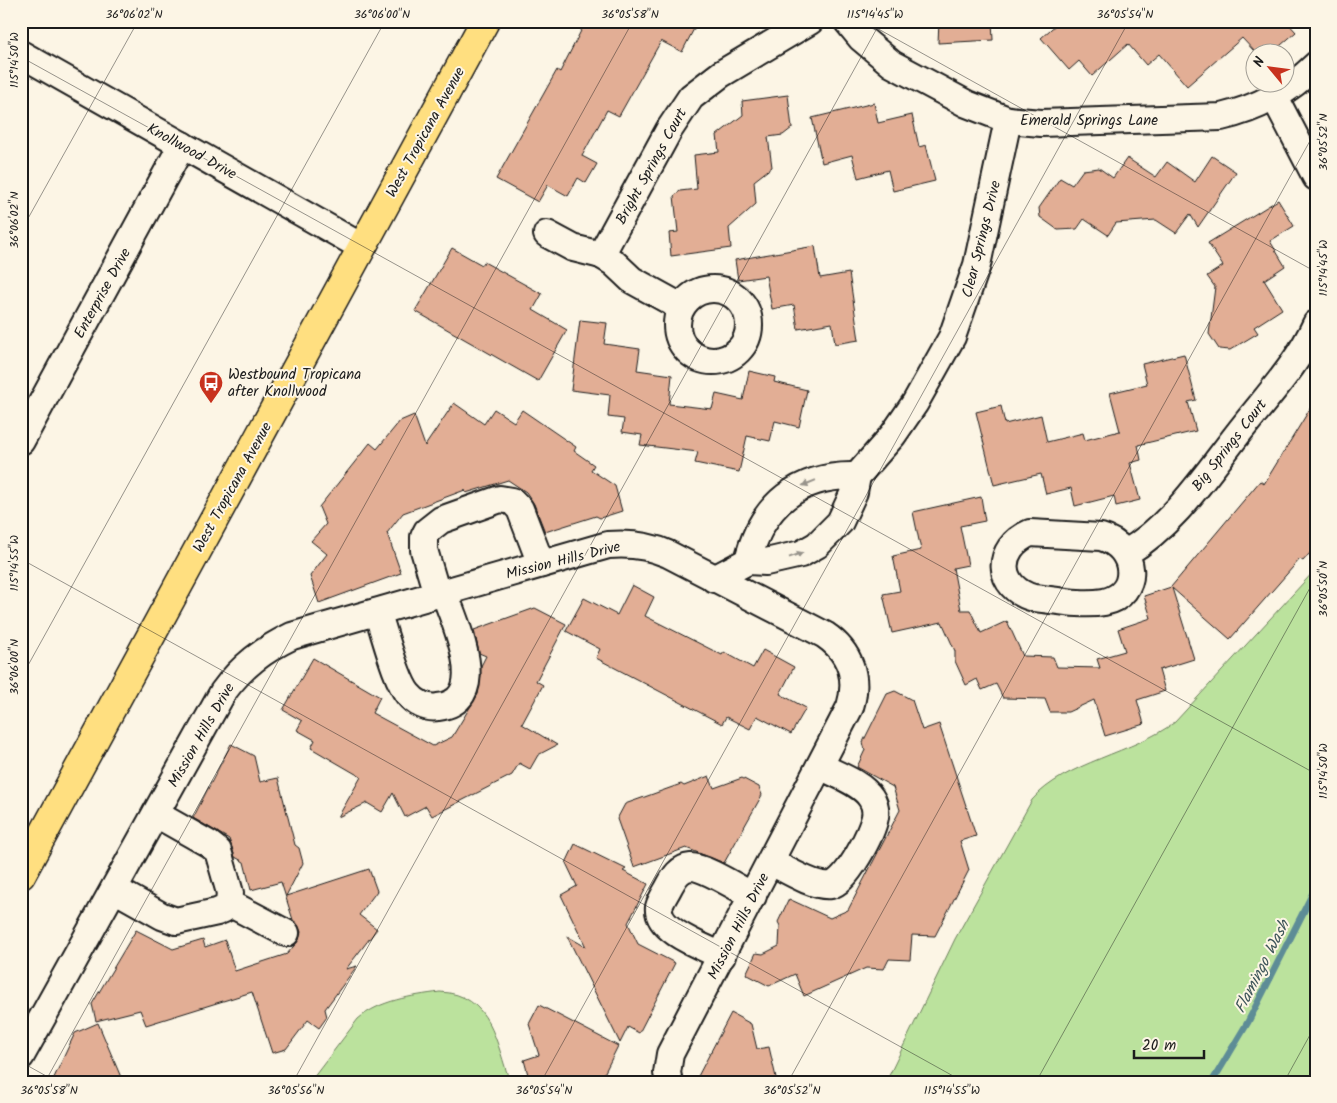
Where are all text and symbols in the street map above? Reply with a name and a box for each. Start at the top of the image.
text: 36°06'02"N [105,5,163,24]
text: 36°06'00"N [354,5,410,24]
text: 36°05'58"N [601,5,659,24]
text: 115°14'45"W [847,5,903,24]
text: 36°05'54"N [1097,5,1153,24]
text: 115°14'50"W [5,32,24,88]
north arrow [1244,42,1294,92]
text: N [1248,53,1271,71]
street label: West Tropicana Avenue [380,63,472,202]
street label: Bright Springs Court [610,104,694,229]
street label: Emerald Springs Lane [1020,109,1158,133]
text: 36°05'52"N [1314,113,1333,171]
street label: Knollwood Drive [142,117,241,187]
street label: Clear Springs Drive [956,178,1008,300]
text: 36°06'02"N [5,191,24,249]
text: 115°14'45"W [1314,240,1333,296]
street label: Enterprise Drive [68,244,138,343]
place label: Westbound Tropicana after Knollwood [228,363,361,404]
bus stop icon: Westbound Tropicana after Knollwood [198,370,224,404]
street label: Big Springs Court [1186,394,1274,497]
street label: West Tropicana Avenue [187,418,279,557]
one-way arrow [801,479,816,487]
text: 115°14'55"W [5,535,24,591]
street label: Mission Hills Drive [503,535,623,587]
one-way arrow [788,551,803,559]
text: 36°05'50"N [1314,561,1333,617]
text: 36°06'00"N [5,639,24,695]
street label: Mission Hills Drive [162,679,242,792]
text: 115°14'50"W [1314,743,1333,799]
street label: Mission Hills Drive [702,869,776,984]
water label: Flamingo Wash [1228,915,1297,1018]
scale bar [1134,1028,1204,1060]
text: 20 m [1142,1034,1176,1058]
text: 36°05'58"N [20,1081,78,1100]
text: 36°05'56"N [268,1081,325,1100]
text: 36°05'54"N [516,1081,572,1100]
text: 36°05'52"N [763,1081,821,1100]
text: 115°14'55"W [924,1081,980,1100]

